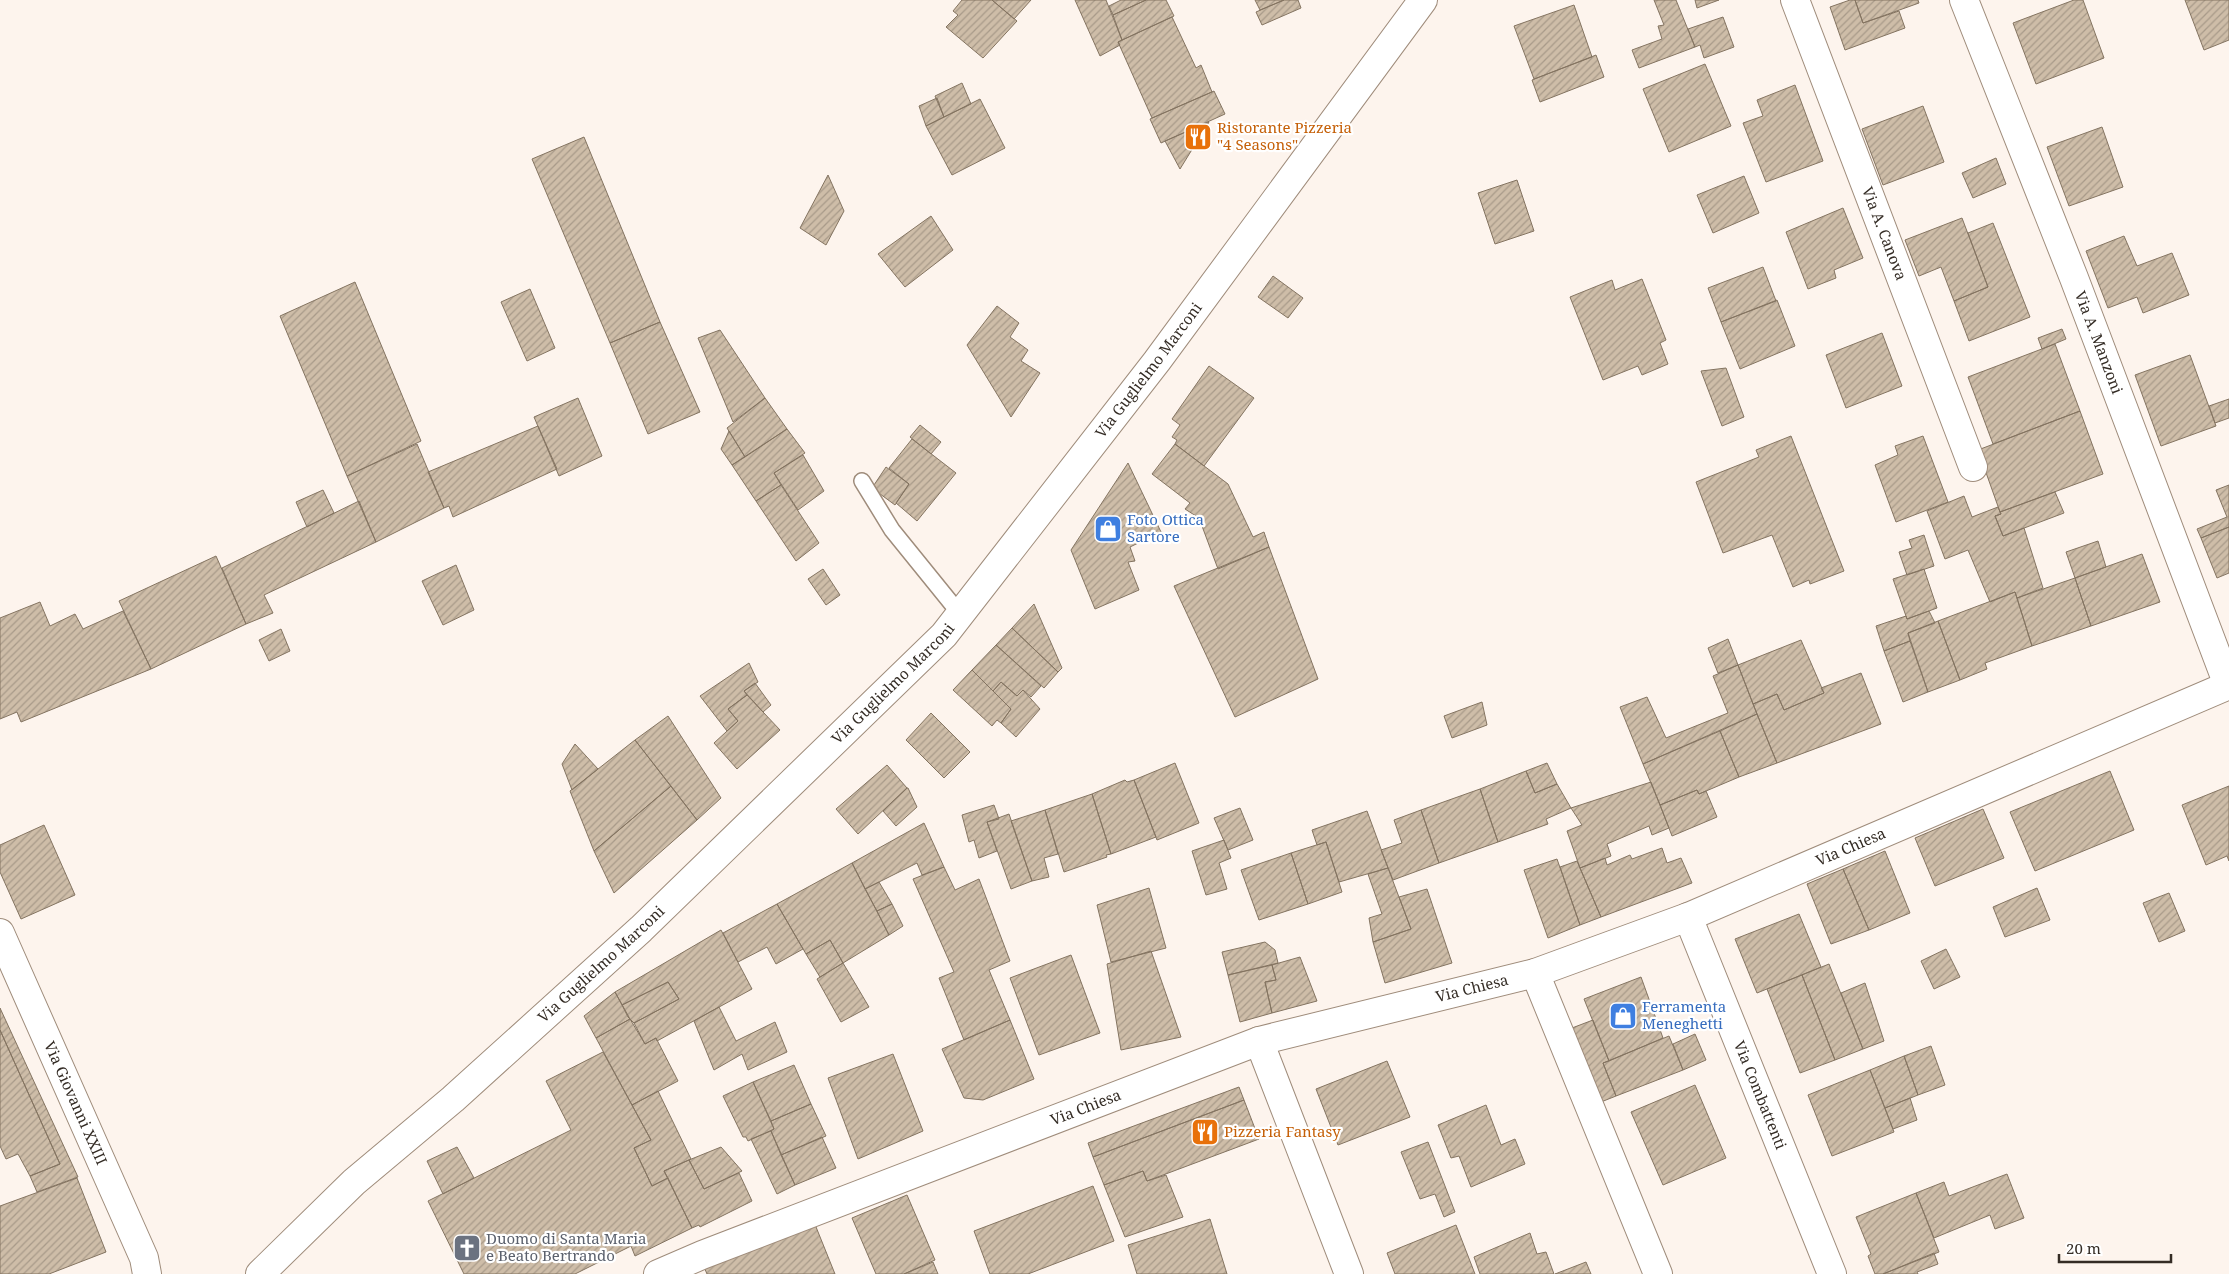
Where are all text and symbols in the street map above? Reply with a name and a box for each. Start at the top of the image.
place label: Ristorante Pizzeria "4 Seasons" [1217,117,1352,154]
restaurant icon: Ristorante Pizzeria "4 Seasons" [1183,122,1213,152]
street label: Via A. Canova [1858,184,1912,283]
street label: Via A. Manzoni [2071,288,2128,397]
street label: Via Guglielmo Marconi [1090,298,1206,441]
place label: Foto Ottica Sartore [1127,509,1204,546]
shop icon: Foto Ottica Sartore [1093,514,1123,544]
street label: Via Guglielmo Marconi [827,619,959,748]
street label: Via Chiesa [1812,822,1888,870]
street label: Via Guglielmo Marconi [533,901,668,1027]
street label: Via Chiesa [1433,969,1510,1006]
place label: Ferramenta Meneghetti [1642,996,1726,1033]
shop icon: Ferramenta Meneghetti [1608,1001,1638,1031]
street label: Via Combattenti [1730,1037,1792,1152]
street label: Via Giovanni XXIII [40,1038,112,1168]
street label: Via Chiesa [1047,1084,1124,1129]
restaurant icon: Pizzeria Fantasy [1190,1117,1220,1147]
place label: Pizzeria Fantasy [1224,1121,1341,1141]
place label: Duomo di Santa Maria e Beato Bertrando [486,1228,646,1265]
scale bar [2059,1232,2172,1264]
church icon: Duomo di Santa Maria e Beato Bertrando [452,1233,482,1263]
text: 20 m [2066,1238,2101,1258]

